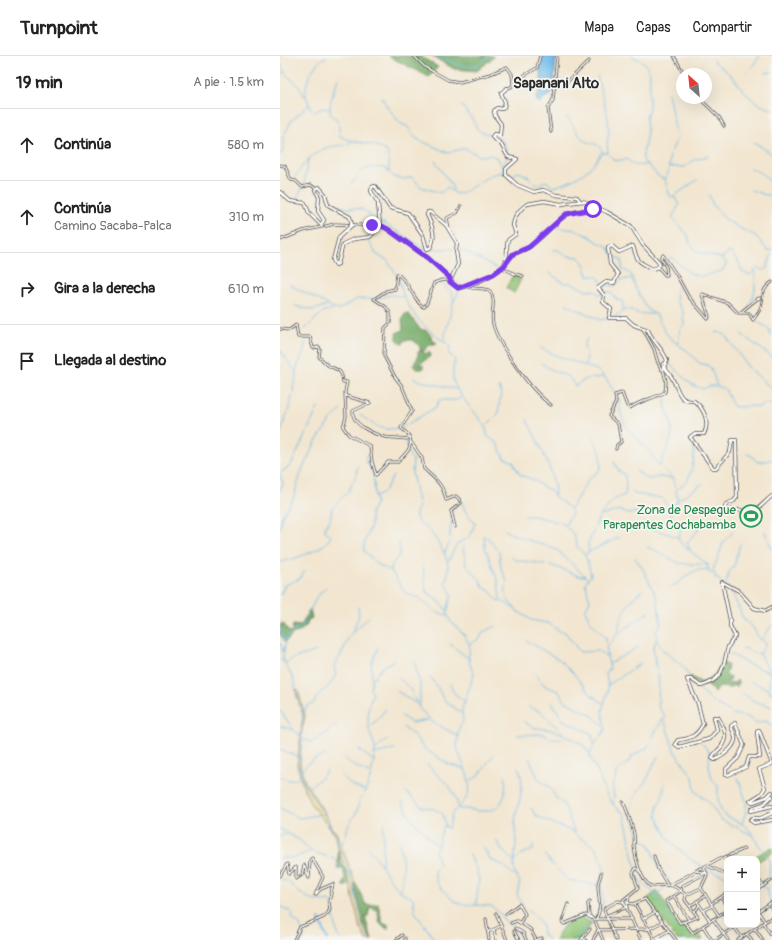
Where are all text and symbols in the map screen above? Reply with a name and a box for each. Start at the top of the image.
text: Turnpoint [20,16,98,40]
text: Mapa [584,19,614,36]
text: Capas [636,19,671,36]
text: Compartir [693,19,752,36]
north arrow [676,68,712,104]
text: 19 min [16,72,63,93]
text: A pie · 1.5 km [193,74,264,90]
district label: Sapanani Alto [513,74,599,93]
icon: ahead [16,134,38,156]
text: Continúa [54,135,111,154]
text: 580 m [227,137,264,153]
text: Continúa [54,199,111,218]
route start [584,200,602,218]
icon: ahead [16,206,38,228]
text: 310 m [228,209,264,225]
route end [363,216,381,234]
text: Camino Sacaba-Palca [54,218,172,234]
icon: right [16,278,38,300]
text: Gira a la derecha [54,279,155,298]
text: 610 m [228,281,264,297]
icon: arrive [16,350,38,372]
text: Llegada al destino [54,351,166,370]
place label: Zona de Despegue Parapentes Cochabamba [603,502,737,533]
sports icon: Zona de Despegue Parapentes Cochabamba [738,503,764,529]
map controls [724,856,760,928]
button: + [724,856,760,892]
button: − [724,892,760,928]

